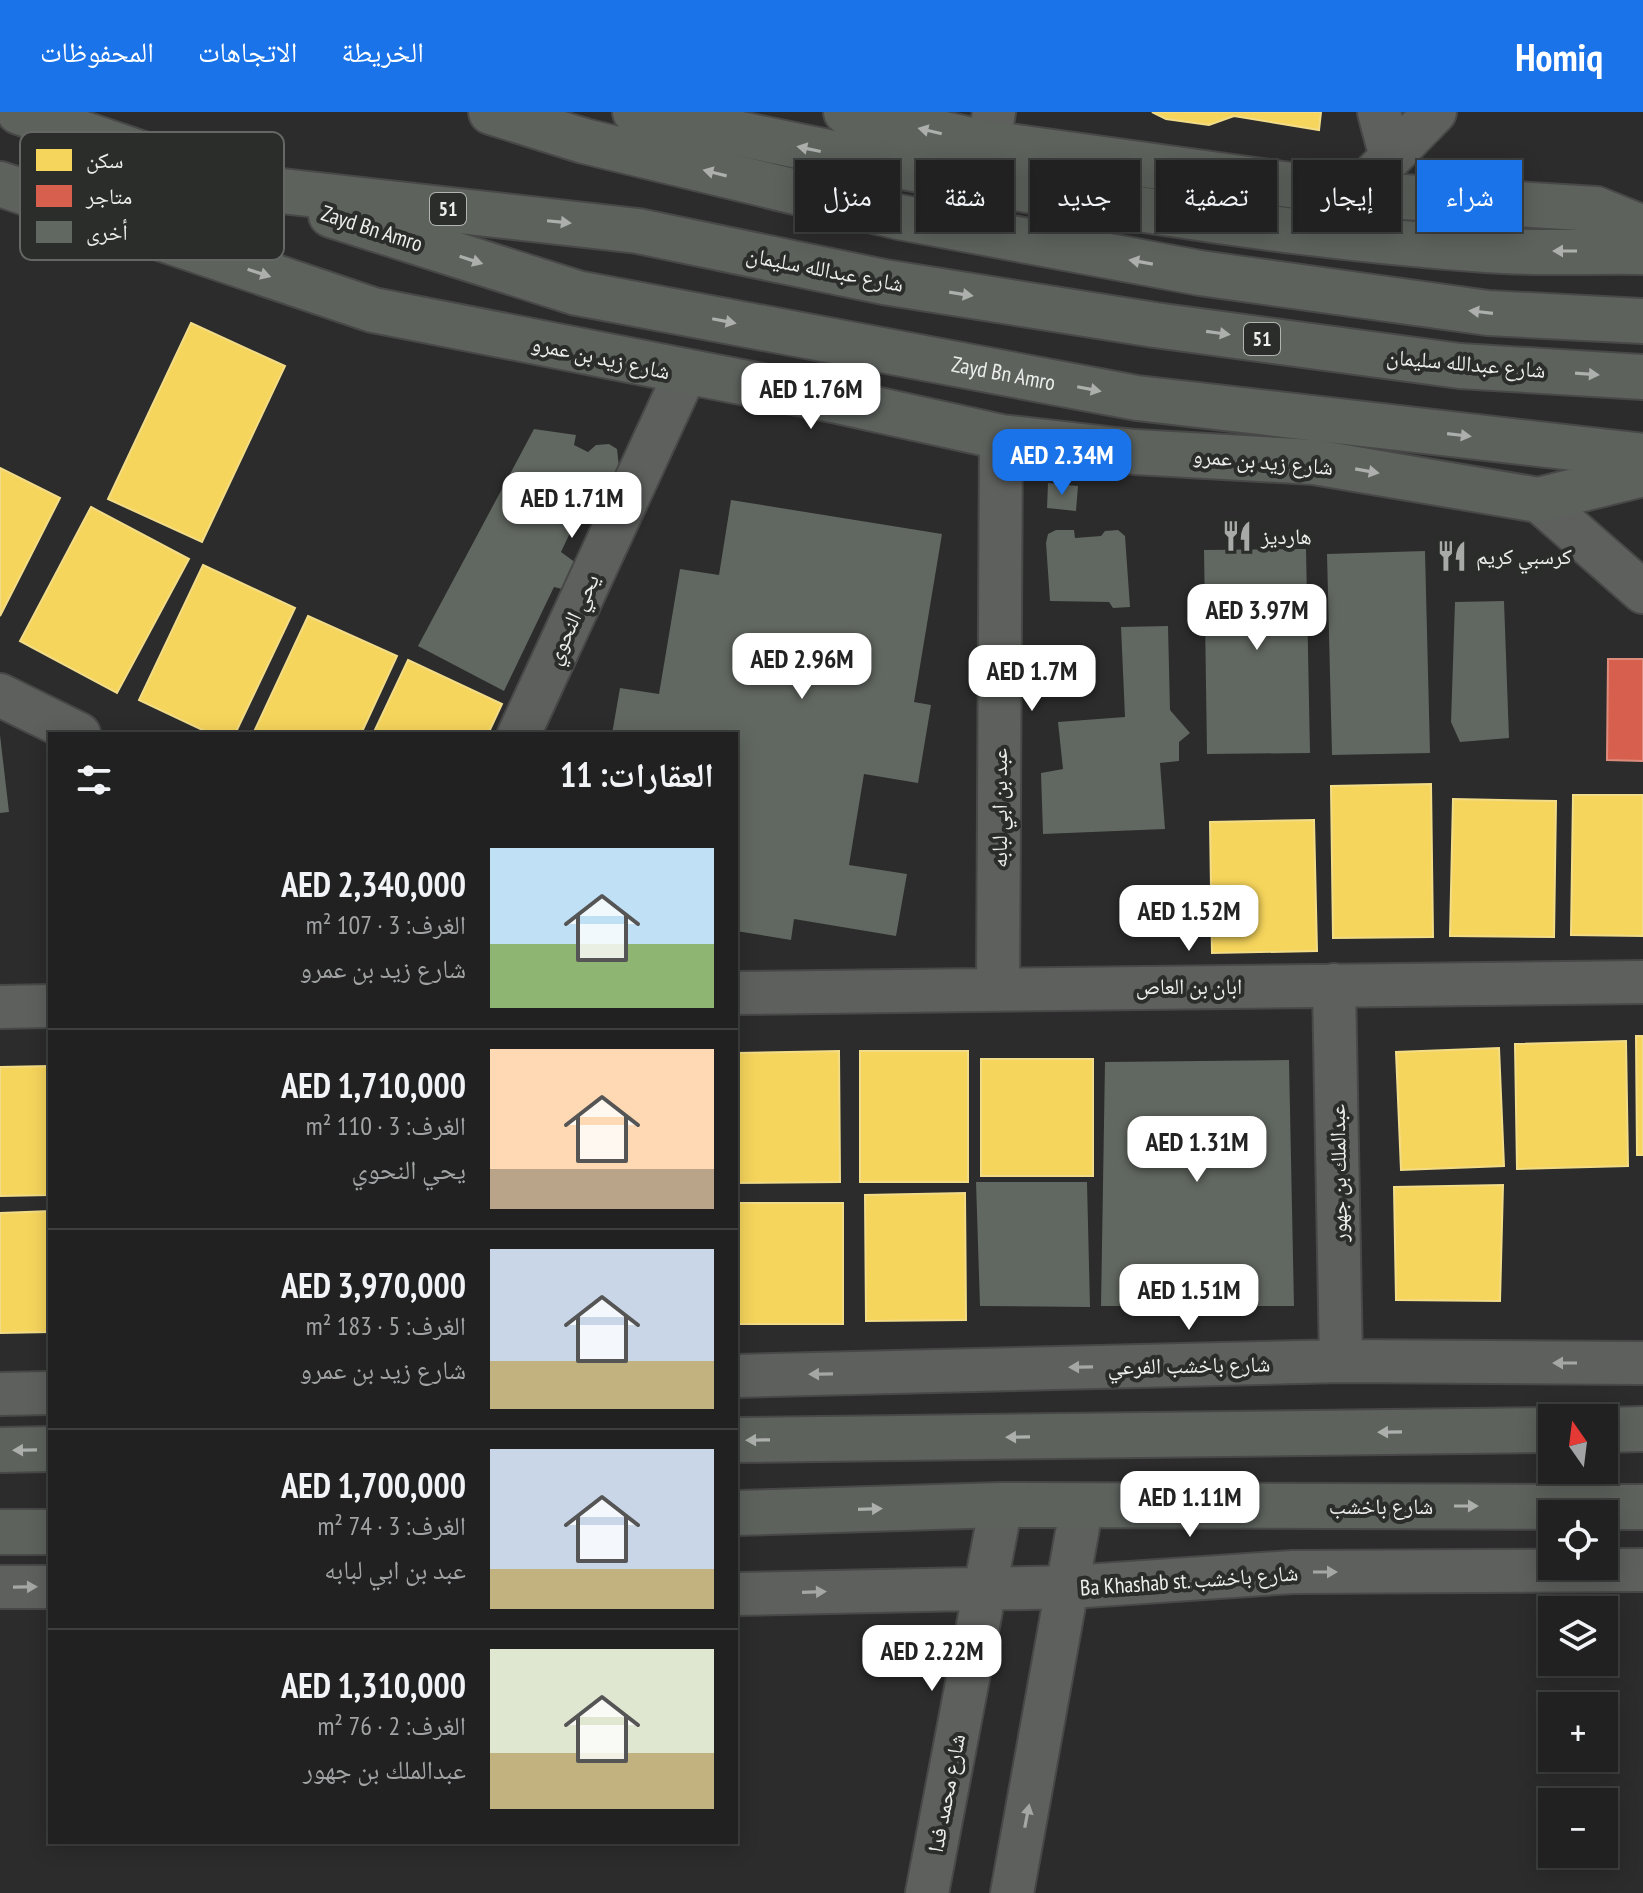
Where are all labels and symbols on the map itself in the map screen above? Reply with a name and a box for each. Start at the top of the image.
one-way arrow [917,124,942,137]
legend [20,132,284,260]
one-way arrow [796,142,821,155]
text: سكن [86,146,123,174]
one-way arrow [702,166,727,179]
text: متاجر [85,182,132,210]
road number: 51 [430,193,466,225]
street label: Zayd Bn Amro [318,198,426,258]
one-way arrow [546,215,571,228]
text: أخرى [86,218,128,246]
street label: شارع عبدالله سليمان [744,240,906,298]
one-way arrow [1552,245,1577,257]
one-way arrow [460,254,484,267]
one-way arrow [1128,255,1153,267]
one-way arrow [248,267,272,279]
one-way arrow [949,289,974,301]
one-way arrow [1468,305,1493,318]
one-way arrow [712,315,737,327]
road number: 51 [1244,323,1280,355]
one-way arrow [1206,327,1231,340]
street label: شارع زيد بن عمرو [529,329,673,385]
street label: شارع عبدالله سليمان [1385,342,1547,384]
street label: Zayd Bn Amro [949,350,1058,396]
pin: AED 1.76M [719,363,903,431]
one-way arrow [1575,367,1600,380]
one-way arrow [1077,383,1102,396]
one-way arrow [1446,428,1471,441]
pin: AED 2.34M [970,429,1154,497]
street label: شارع زيد بن عمرو [1192,441,1334,481]
one-way arrow [1354,466,1379,478]
pin: AED 1.71M [480,472,664,540]
restaurant icon: هارديز [1220,519,1254,553]
place label: هارديز [1260,522,1312,550]
restaurant icon: كرسبي كريم [1435,539,1469,573]
place label: كرسبي كريم [1476,542,1572,574]
street label: يحي النحوي [539,569,608,670]
pin: AED 3.97M [1165,584,1349,652]
pin: AED 2.96M [710,633,894,701]
pin: AED 1.7M [949,645,1115,713]
street label: عبد بن ابي لبابه [985,748,1017,868]
pin: AED 1.52M [1097,885,1281,953]
street label: ابان بن العاص [1136,972,1242,1000]
street label: عبدالملك بن جهور [1323,1104,1353,1243]
pin: AED 1.31M [1105,1116,1289,1184]
pin: AED 1.51M [1097,1264,1281,1332]
street label: شارع باخشب الفرعي [1107,1350,1271,1384]
one-way arrow [1552,1357,1577,1369]
one-way arrow [1068,1361,1093,1374]
one-way arrow [808,1368,833,1380]
north arrow [1538,1404,1618,1484]
one-way arrow [1377,1426,1402,1438]
one-way arrow [1005,1431,1030,1443]
one-way arrow [745,1434,770,1446]
one-way arrow [12,1444,37,1456]
pin: AED 1.11M [1098,1471,1282,1539]
street label: شارع باخشب [1329,1492,1433,1520]
one-way arrow [1454,1500,1479,1512]
one-way arrow [858,1503,883,1515]
street label: Ba Khashab st. شارع باخشب [1079,1558,1299,1602]
one-way arrow [1313,1566,1338,1578]
one-way arrow [13,1581,38,1593]
one-way arrow [802,1586,827,1598]
pin: AED 2.22M [840,1625,1024,1693]
street label: شارع محمد فدا [921,1731,971,1855]
one-way arrow [1021,1804,1033,1829]

